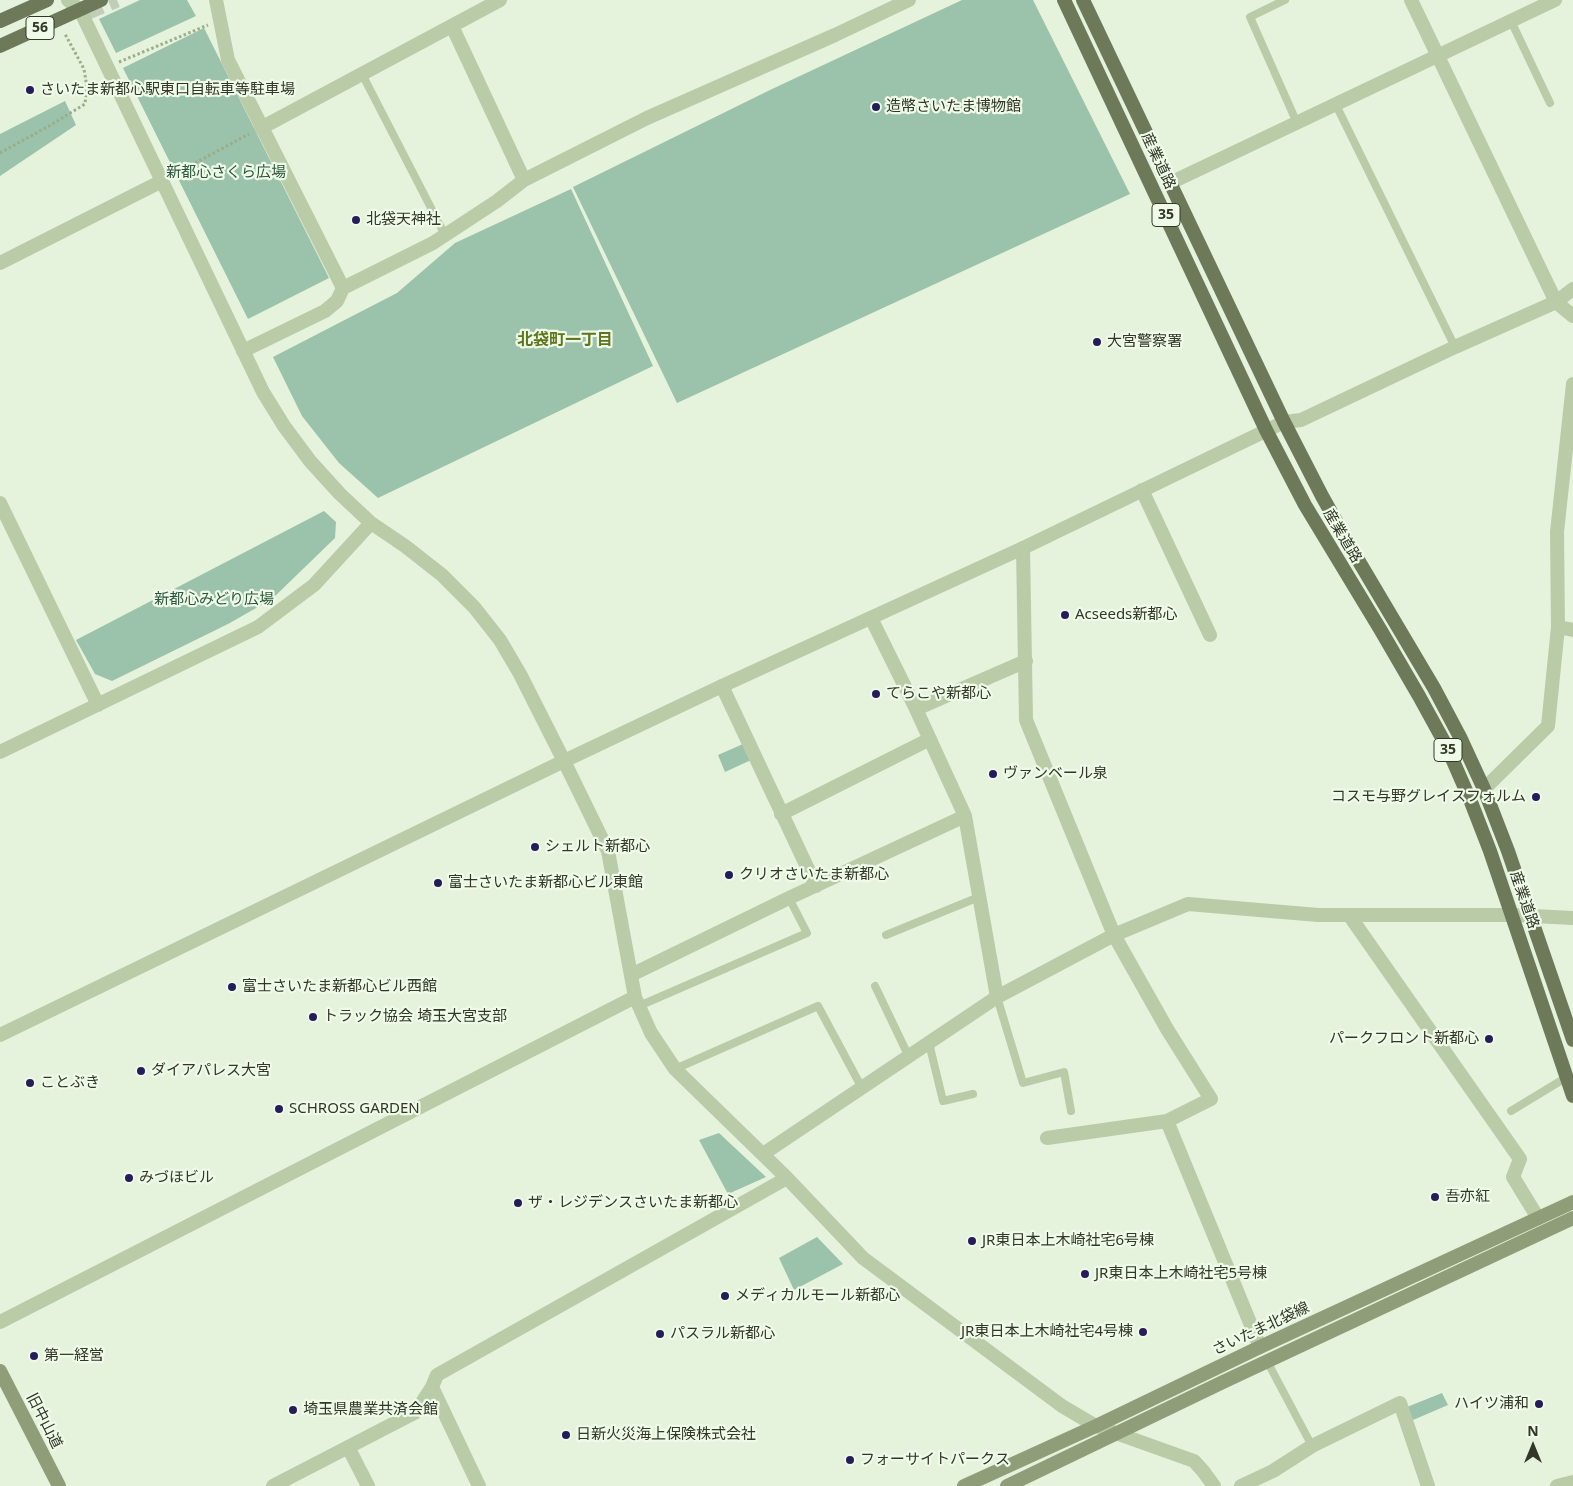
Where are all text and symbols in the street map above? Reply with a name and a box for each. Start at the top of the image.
road number: 56 [26,16,54,40]
place label: さいたま新都心駅東口自転車等駐車場 [40,81,295,99]
marker: さいたま新都心駅東口自転車等駐車場 [24,84,36,96]
place label: 造幣さいたま博物館 [886,98,1021,116]
marker: 造幣さいたま博物館 [870,101,882,113]
street label: 産業道路 [1137,130,1179,192]
park label: 新都心さくら広場 [166,164,286,182]
road number: 35 [1152,204,1180,226]
place label: 北袋天神社 [366,211,441,229]
marker: 北袋天神社 [350,214,362,226]
district label: 北袋町一丁目 [517,330,613,350]
place label: 大宮警察署 [1107,333,1182,351]
marker: 大宮警察署 [1091,336,1103,348]
street label: 産業道路 [1319,506,1365,566]
park label: 新都心みどり広場 [154,591,274,609]
place label: Acseeds新都心 [1075,606,1177,624]
marker: Acseeds新都心 [1059,609,1071,621]
place label: てらこや新都心 [886,685,991,703]
marker: てらこや新都心 [870,688,882,700]
road number: 35 [1434,738,1462,762]
place label: ヴァンベール泉 [1003,765,1108,783]
marker: ヴァンベール泉 [987,768,999,780]
place label: コスモ与野グレイスフォルム [1331,788,1526,806]
marker: コスモ与野グレイスフォルム [1530,791,1542,803]
place label: シェルト新都心 [545,838,650,856]
marker: シェルト新都心 [529,841,541,853]
place label: クリオさいたま新都心 [739,866,889,884]
marker: クリオさいたま新都心 [723,869,735,881]
street label: 産業道路 [1506,869,1542,931]
place label: 富士さいたま新都心ビル東館 [448,874,643,892]
marker: 富士さいたま新都心ビル東館 [432,877,444,889]
place label: 富士さいたま新都心ビル西館 [242,978,437,996]
marker: 富士さいたま新都心ビル西館 [226,981,238,993]
place label: トラック協会 埼玉大宮支部 [323,1008,507,1026]
marker: トラック協会 埼玉大宮支部 [307,1011,319,1023]
place label: パークフロント新都心 [1329,1030,1479,1048]
marker: パークフロント新都心 [1483,1033,1495,1045]
place label: ダイアパレス大宮 [151,1062,271,1080]
marker: ダイアパレス大宮 [135,1065,147,1077]
place label: ことぶき [40,1074,100,1092]
marker: ことぶき [24,1077,36,1089]
place label: SCHROSS GARDEN [289,1100,420,1118]
marker: SCHROSS GARDEN [273,1103,285,1115]
place label: みづほビル [139,1169,214,1187]
marker: みづほビル [123,1172,135,1184]
place label: 吾亦紅 [1445,1188,1490,1206]
marker: 吾亦紅 [1429,1191,1441,1203]
place label: ザ・レジデンスさいたま新都心 [528,1194,738,1212]
marker: ザ・レジデンスさいたま新都心 [512,1197,524,1209]
place label: JR東日本上木崎社宅6号棟 [982,1232,1154,1250]
marker: JR東日本上木崎社宅6号棟 [966,1235,978,1247]
place label: JR東日本上木崎社宅5号棟 [1095,1265,1267,1283]
marker: JR東日本上木崎社宅5号棟 [1079,1268,1091,1280]
place label: メディカルモール新都心 [735,1287,900,1305]
marker: メディカルモール新都心 [719,1290,731,1302]
street label: さいたま北袋線 [1210,1299,1312,1359]
place label: JR東日本上木崎社宅4号棟 [961,1323,1133,1341]
place label: パスラル新都心 [670,1325,775,1343]
marker: JR東日本上木崎社宅4号棟 [1137,1326,1149,1338]
marker: パスラル新都心 [654,1328,666,1340]
place label: 第一経営 [44,1347,104,1365]
marker: 第一経営 [28,1350,40,1362]
street label: 旧中山道 [22,1390,66,1452]
place label: ハイツ浦和 [1454,1395,1529,1413]
marker: ハイツ浦和 [1533,1398,1545,1410]
place label: 埼玉県農業共済会館 [303,1401,438,1419]
marker: 埼玉県農業共済会館 [287,1404,299,1416]
north arrow [1508,1421,1558,1471]
text: N [1527,1421,1539,1440]
place label: 日新火災海上保険株式会社 [576,1426,756,1444]
marker: 日新火災海上保険株式会社 [560,1429,572,1441]
place label: フォーサイトパークス [860,1451,1010,1469]
marker: フォーサイトパークス [844,1454,856,1466]

